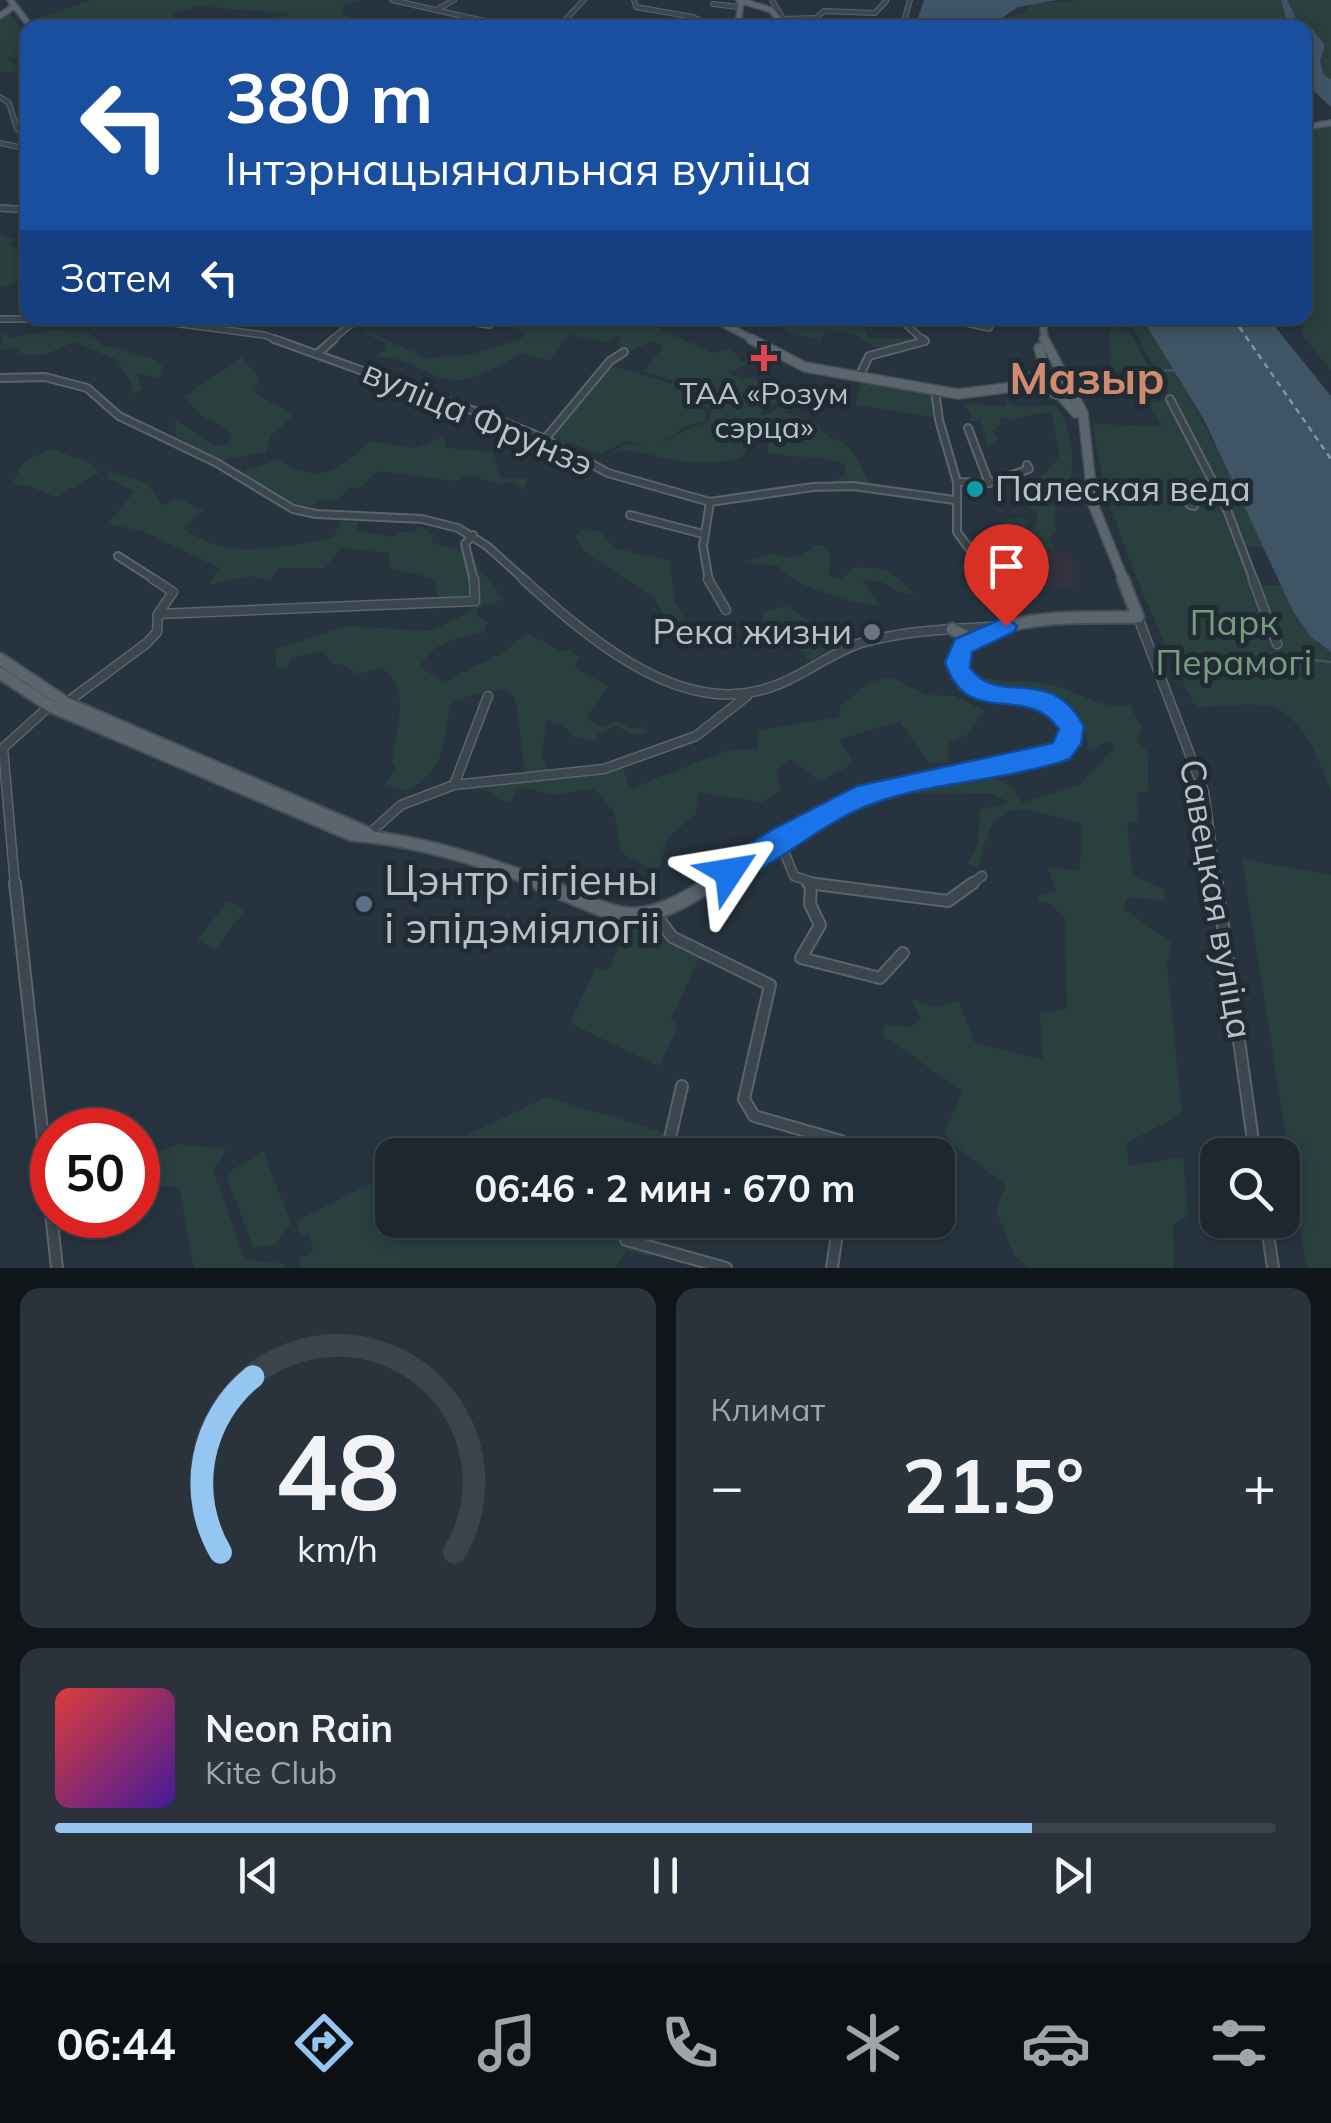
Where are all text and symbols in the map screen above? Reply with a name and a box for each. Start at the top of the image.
text: 380 m [225,53,433,141]
icon: left [60,60,190,190]
text: Інтэрнацыянальная вуліца [225,140,812,196]
icon: left [192,250,247,305]
text: Затем [60,254,172,302]
marker: ТАА «Розум сэрца» [751,345,777,371]
street label: вуліца Фрунзэ [357,349,600,485]
district label: Мазыр [1009,349,1165,405]
place label: ТАА «Розум сэрца» [679,374,849,446]
place label: Палеская веда [995,466,1251,510]
marker: Палеская веда [964,478,986,500]
pin [964,524,1049,627]
icon: arrive [979,539,1034,594]
park label: Парк Перамогі [1155,600,1313,684]
place label: Река жизни [652,609,852,653]
marker: Река жизни [861,621,883,643]
street label: Савецкая вуліца [1171,756,1263,1042]
position arrow [677,820,781,924]
place label: Цэнтр гігіены і эпідэміялогіі [384,853,660,954]
marker: Цэнтр гігіены і эпідэміялогіі [353,893,375,915]
speed limit sign: 50 [30,1108,160,1238]
map controls [1200,1138,1300,1238]
button: search [1200,1138,1300,1238]
text: 06:46 · 2 мин · 670 m [475,1164,855,1212]
text: Климат [711,1389,825,1429]
text: 48 [275,1405,400,1536]
text: 21.5° [902,1438,1084,1532]
text: − [711,1451,744,1520]
text: + [1243,1451,1276,1520]
text: km/h [297,1526,378,1571]
text: Neon Rain [205,1704,393,1752]
text: Kite Club [205,1752,337,1792]
icon: previous [231,1848,286,1903]
icon: pause [638,1848,693,1903]
icon: next [1045,1848,1100,1903]
icon: directions [289,2008,359,2078]
icon: music [472,2008,542,2078]
icon: phone [655,2008,725,2078]
icon: climate [838,2008,908,2078]
icon: car [1021,2008,1091,2078]
icon: filters [1204,2008,1274,2078]
text: 06:44 [57,2015,176,2071]

